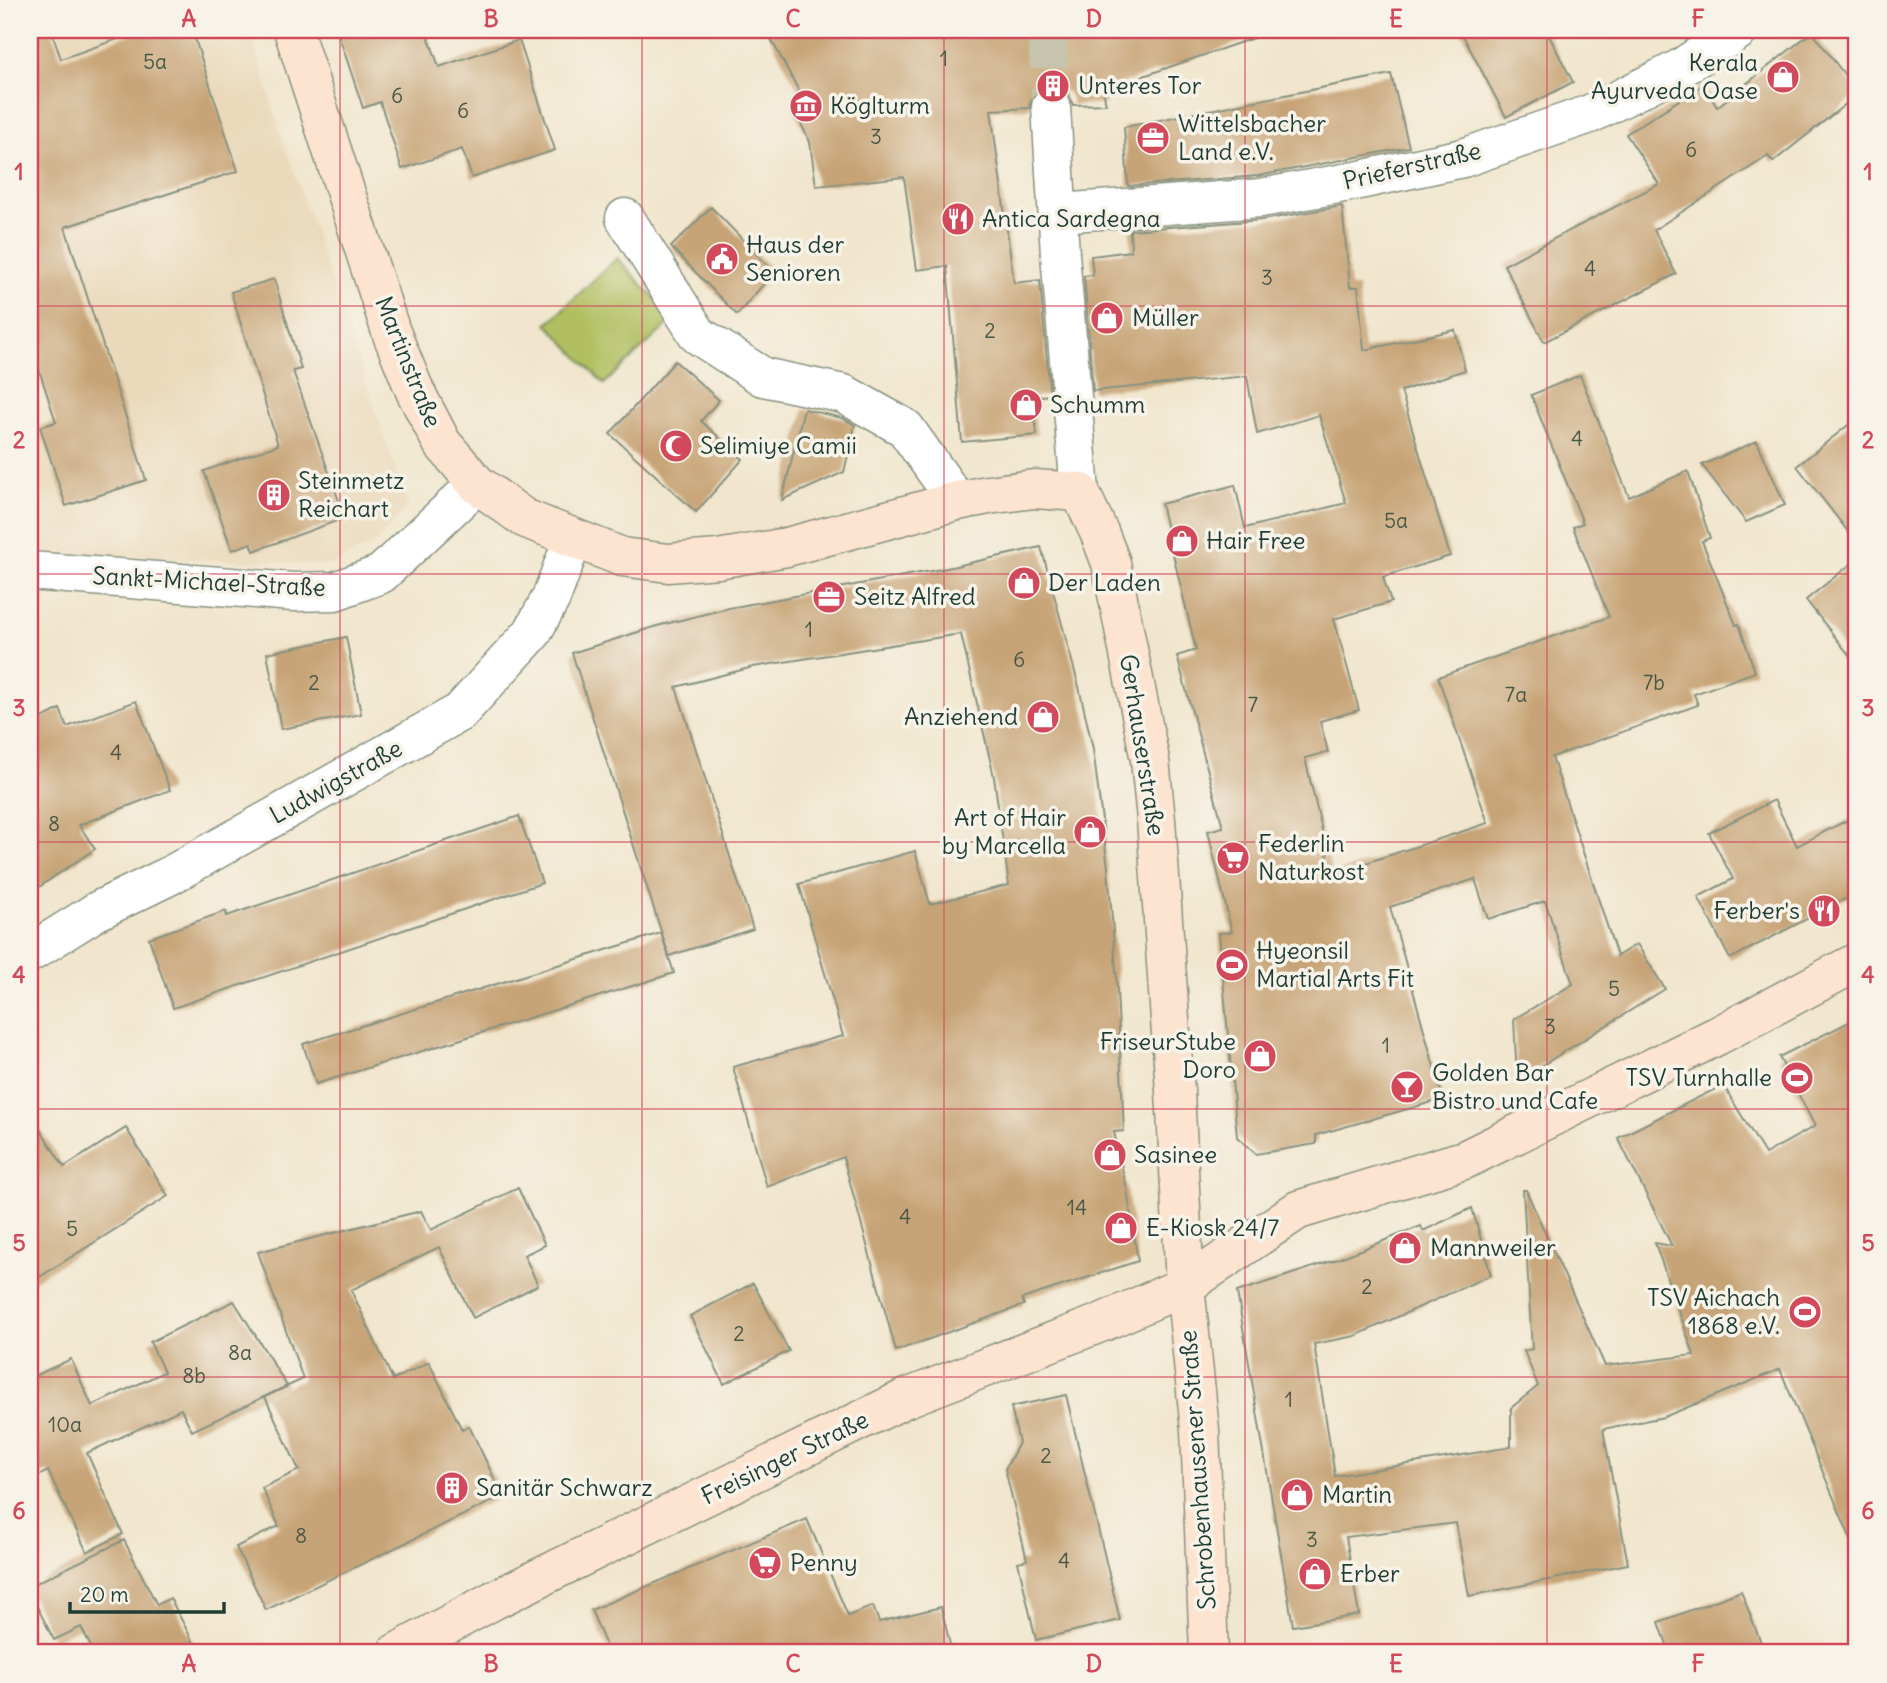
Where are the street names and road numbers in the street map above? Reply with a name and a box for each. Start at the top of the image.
street label: Prieferstraße [1340,135,1484,195]
street label: Martinstraße [369,292,449,431]
street label: Sankt-Michael-Straße [92,560,326,602]
street label: Gerhauserstraße [1114,652,1172,838]
street label: Ludwigstraße [264,732,407,830]
street label: Schrobenhausener Straße [1172,1329,1222,1611]
street label: Freisinger Straße [696,1404,873,1511]

